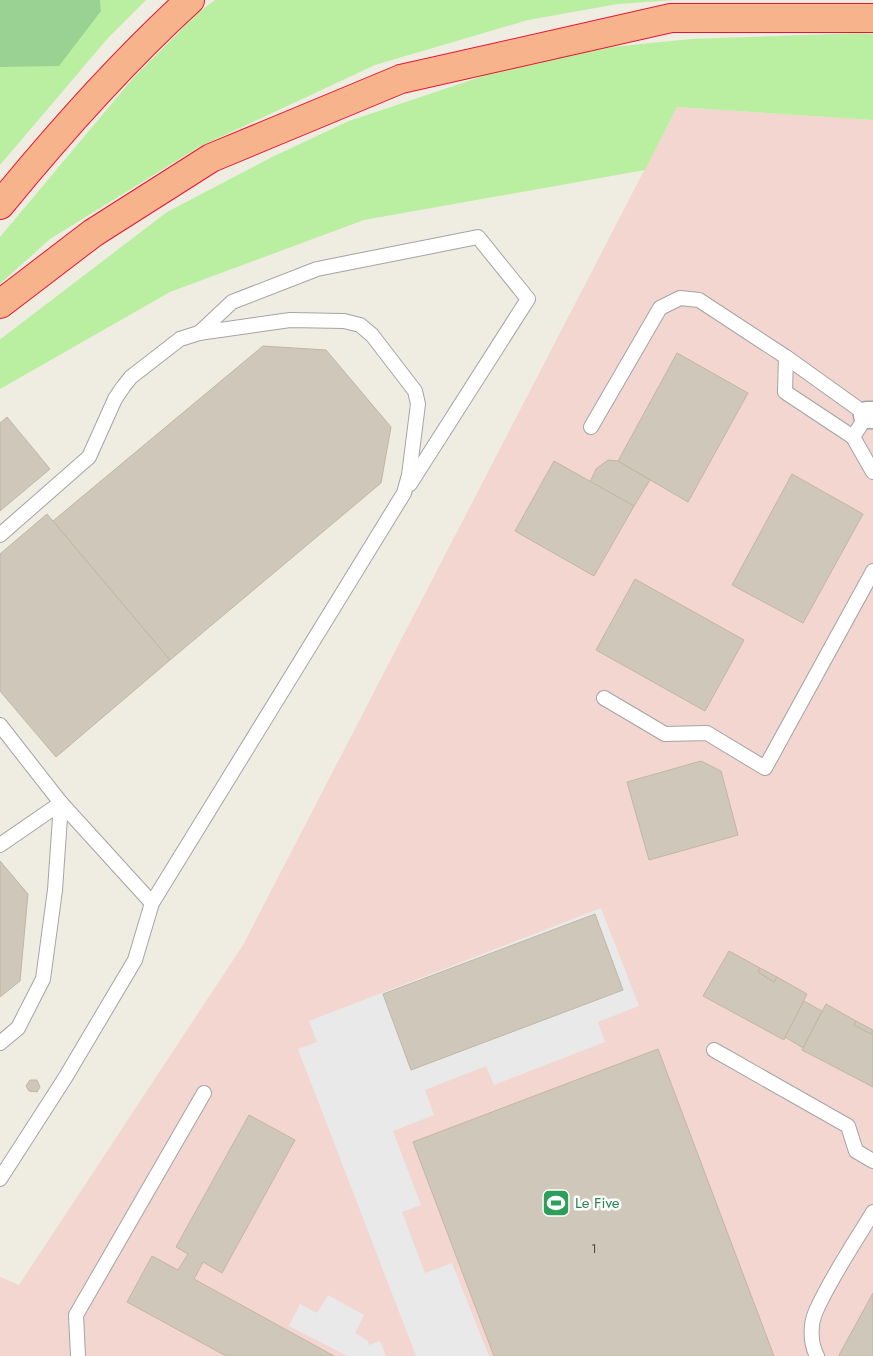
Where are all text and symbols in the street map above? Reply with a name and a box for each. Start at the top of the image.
sports icon: Le Five [541,1188,571,1218]
place label: Le Five [575,1192,620,1214]
house number: 1 [591,1240,597,1258]

